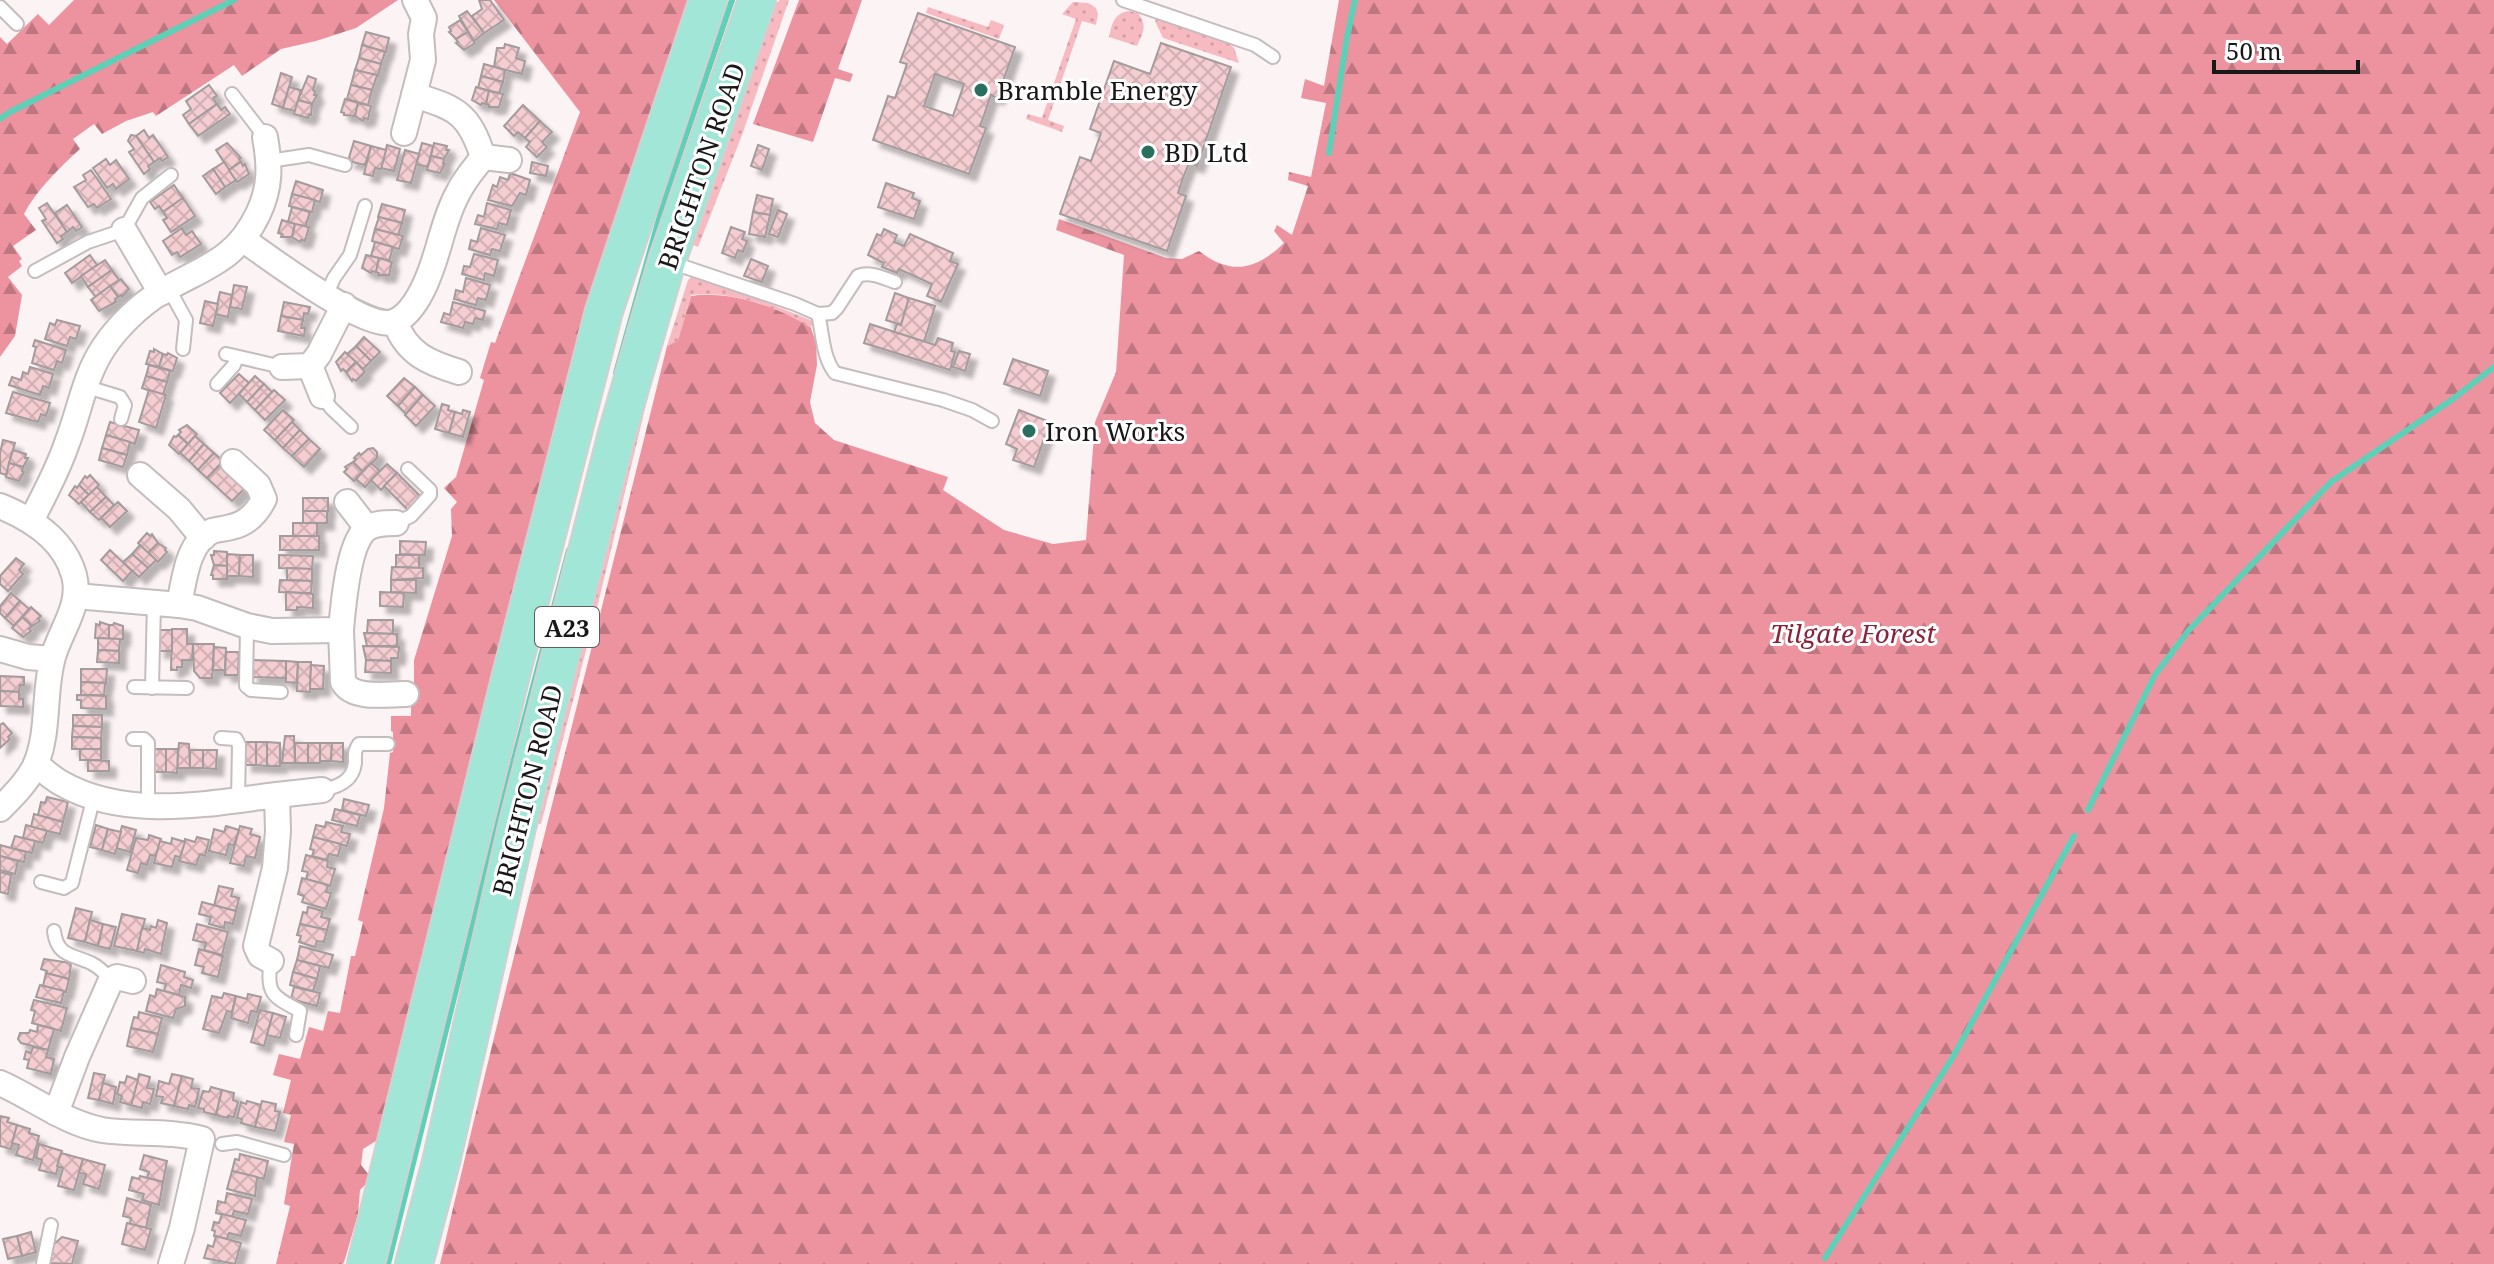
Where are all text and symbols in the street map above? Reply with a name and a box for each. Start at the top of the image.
scale bar [2214,24,2358,74]
text: 50 m [2226,34,2282,67]
street label: BRIGHTON ROAD [649,58,753,274]
place label: Bramble Energy [997,72,1198,108]
marker: Bramble Energy [972,81,990,99]
place label: BD Ltd [1164,134,1248,170]
marker: BD Ltd [1139,143,1157,161]
place label: Iron Works [1045,413,1185,449]
marker: Iron Works [1020,422,1038,440]
road number: A23 [535,607,599,647]
park label: Tilgate Forest [1770,615,1936,651]
street label: BRIGHTON ROAD [483,681,571,899]

